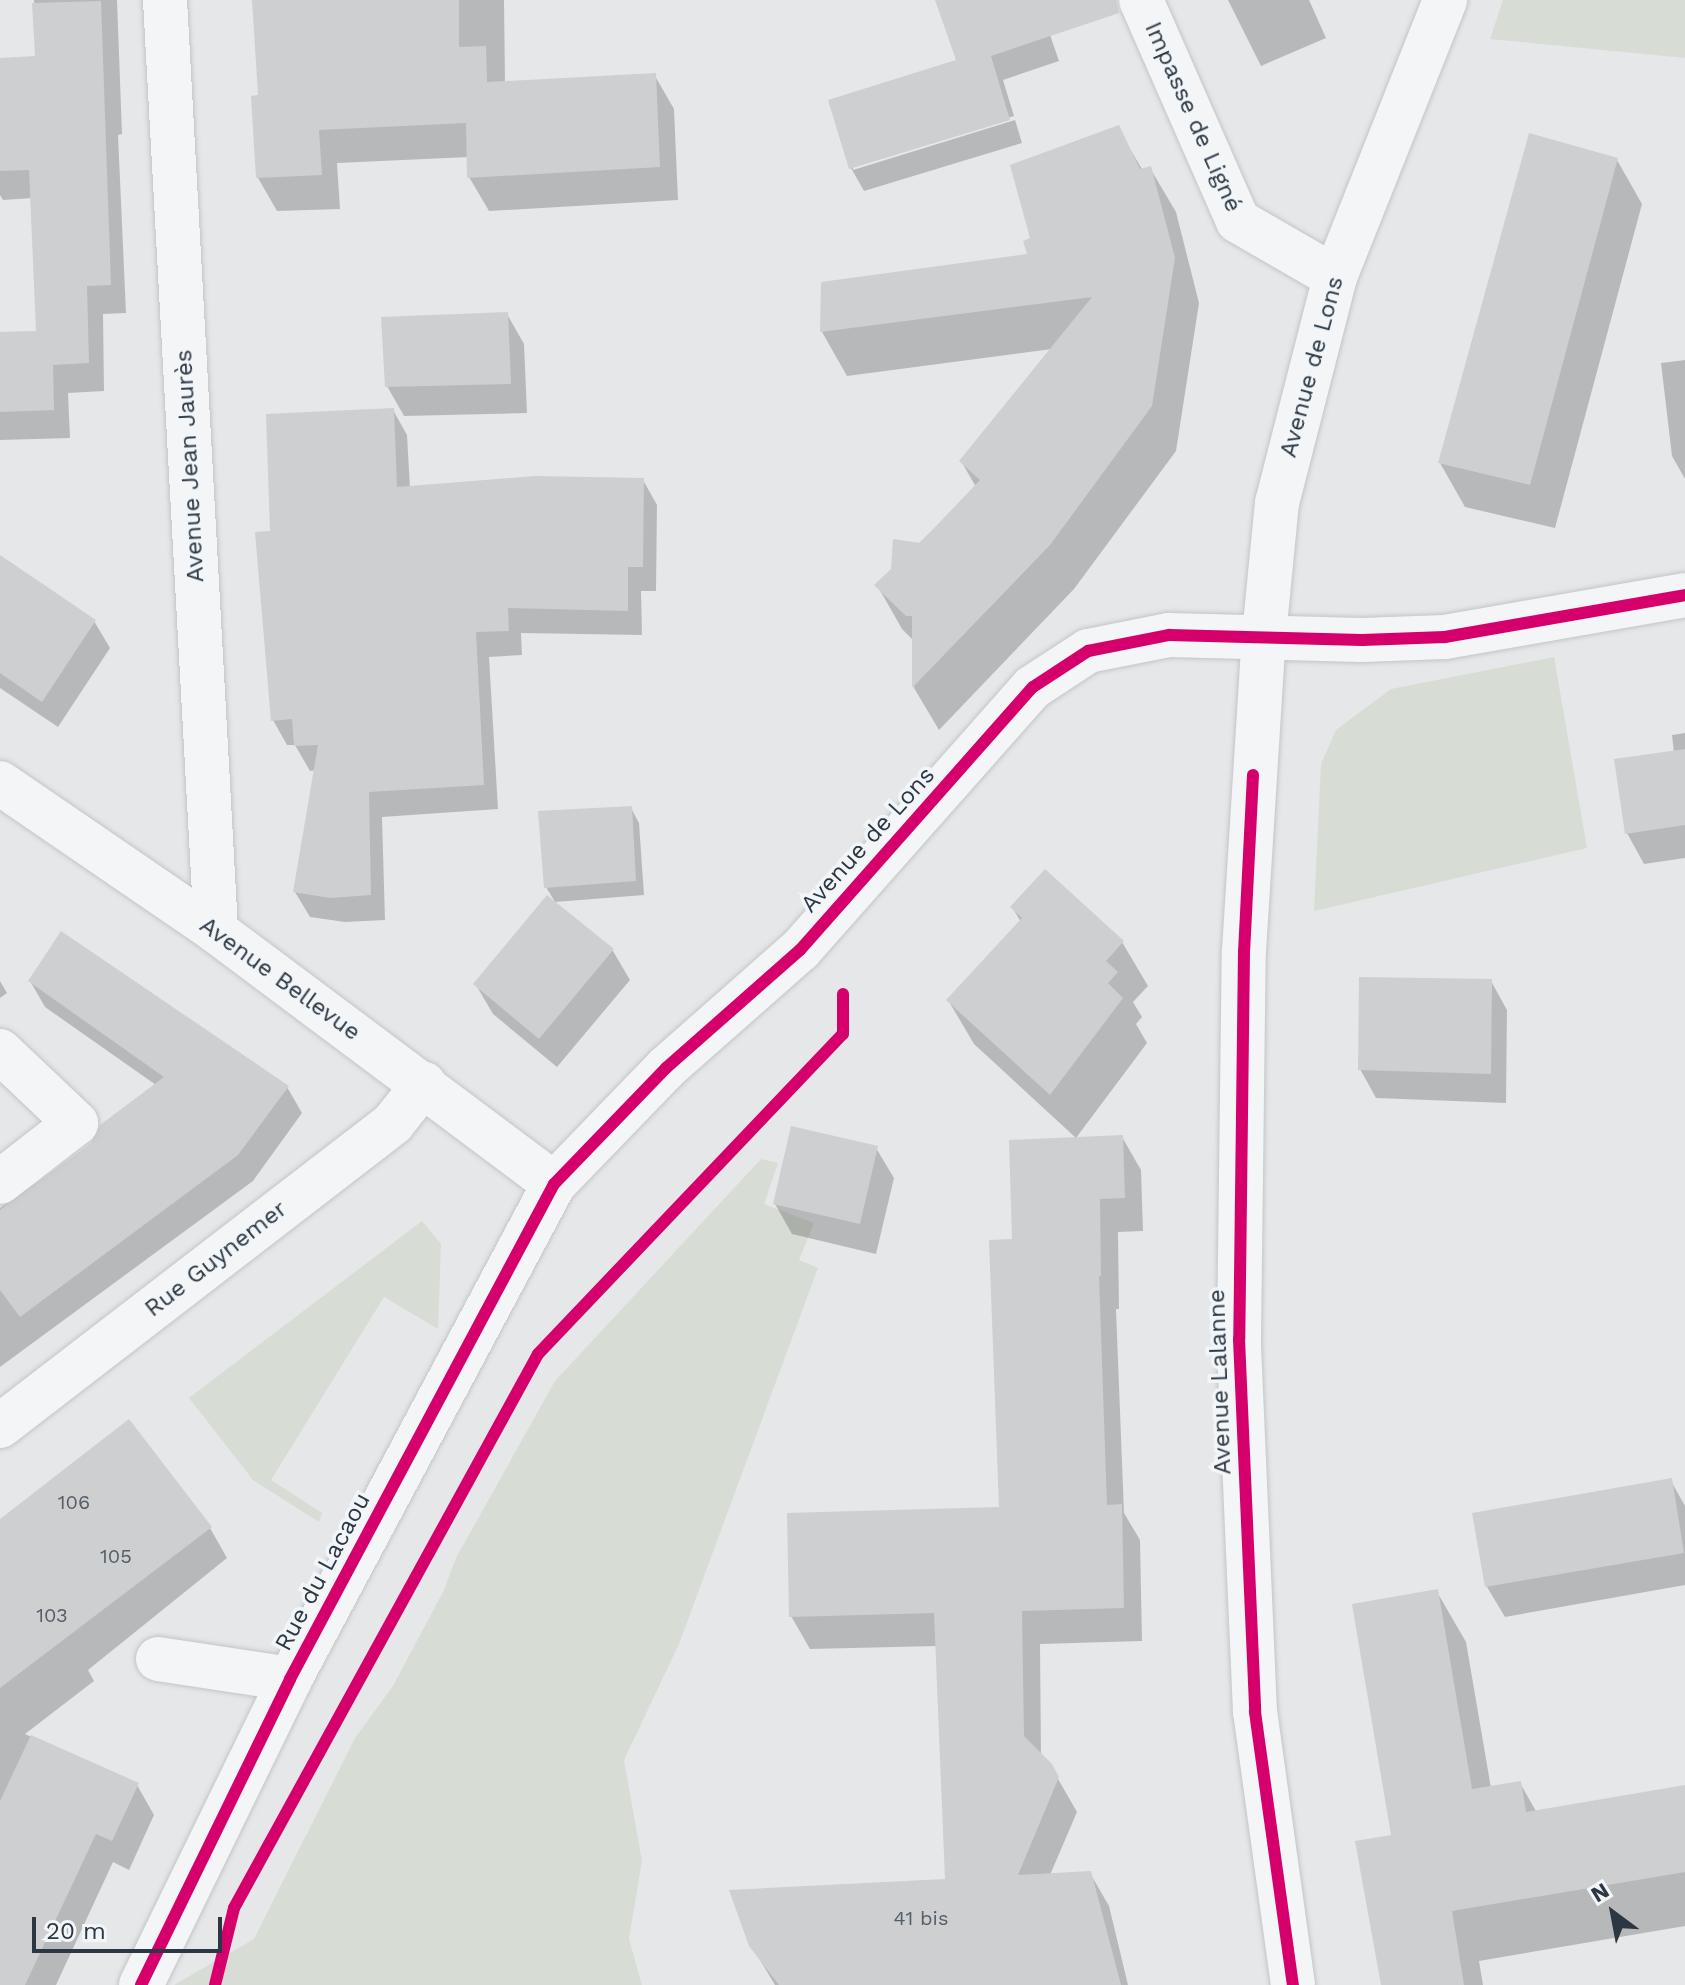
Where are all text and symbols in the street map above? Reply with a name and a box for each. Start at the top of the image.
street label: Impasse de Ligné [1138,17,1248,217]
street label: Avenue de Lons [1274,273,1350,461]
street label: Avenue Jean Jaurès [169,348,211,584]
street label: Avenue de Lons [795,761,941,919]
street label: Avenue Bellevue [194,911,366,1047]
street label: Rue Guynemer [139,1195,293,1323]
street label: Avenue Lalanne [1202,1289,1238,1475]
street label: Rue du Lacaou [269,1488,377,1656]
house number: 106 [58,1490,90,1514]
house number: 105 [100,1544,132,1568]
house number: 103 [36,1603,68,1627]
north arrow [1573,1873,1653,1953]
text: N [1586,1877,1614,1907]
scale bar [36,1901,226,1951]
house number: 41 bis [894,1906,948,1930]
text: 20 m [46,1917,106,1945]

